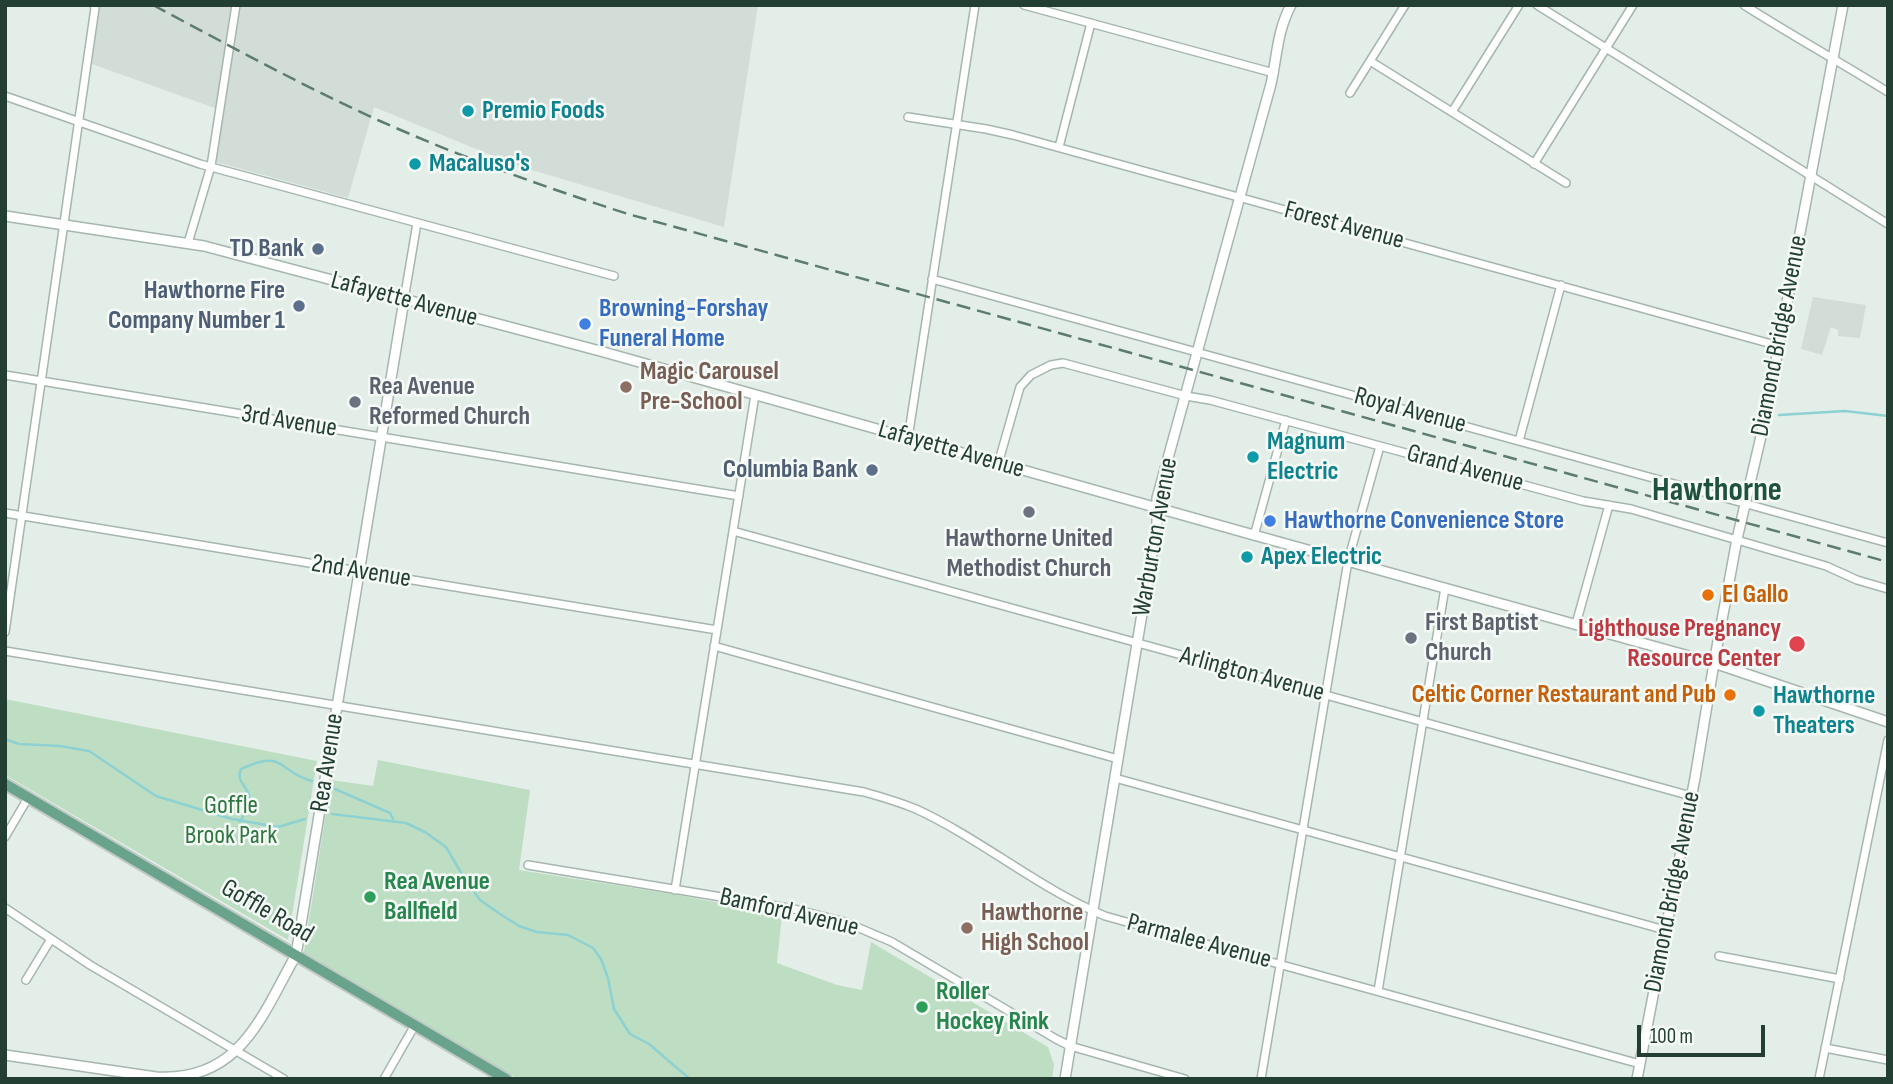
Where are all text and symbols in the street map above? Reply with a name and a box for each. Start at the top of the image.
place label: Premio Foods [482,95,605,127]
marker: Premio Foods [460,103,476,119]
place label: Macaluso's [429,148,530,180]
marker: Macaluso's [407,156,423,172]
street label: Forest Avenue [1281,195,1407,257]
place label: TD Bank [230,233,304,265]
street label: Diamond Bridge Avenue [1745,233,1815,439]
marker: TD Bank [310,241,326,257]
street label: Lafayette Avenue [327,265,481,335]
place label: Hawthorne Fire Company Number 1 [108,275,285,336]
place label: Browning-Forshay Funeral Home [599,293,768,354]
marker: Hawthorne Fire Company Number 1 [291,298,307,314]
marker: Browning-Forshay Funeral Home [577,316,593,332]
place label: Magic Carousel Pre-School [640,356,779,418]
place label: Rea Avenue Reformed Church [369,371,530,432]
marker: Magic Carousel Pre-School [618,379,634,395]
street label: Royal Avenue [1351,381,1469,441]
marker: Rea Avenue Reformed Church [347,394,363,410]
street label: 3rd Avenue [239,399,339,445]
street label: Lafayette Avenue [874,414,1028,486]
place label: Magnum Electric [1267,426,1345,488]
street label: Grand Avenue [1403,438,1527,500]
marker: Magnum Electric [1245,449,1261,465]
place label: Columbia Bank [723,454,858,486]
street label: Warburton Avenue [1127,455,1185,619]
marker: Columbia Bank [864,462,880,478]
district label: Hawthorne [1652,472,1782,512]
marker: Hawthorne United Methodist Church [1021,504,1037,520]
place label: Hawthorne Convenience Store [1284,505,1564,537]
marker: Hawthorne Convenience Store [1262,513,1278,529]
place label: Hawthorne United Methodist Church [945,523,1113,584]
place label: Apex Electric [1261,541,1382,573]
street label: 2nd Avenue [309,549,413,595]
marker: Apex Electric [1239,549,1255,565]
place label: El Gallo [1722,579,1789,611]
marker: El Gallo [1700,587,1716,603]
place label: First Baptist Church [1425,607,1538,668]
place label: Lighthouse Pregnancy Resource Center [1578,613,1781,674]
marker: First Baptist Church [1403,630,1419,646]
marker: Lighthouse Pregnancy Resource Center [1787,634,1807,654]
street label: Arlington Avenue [1176,641,1328,709]
place label: Celtic Corner Restaurant and Pub [1412,679,1716,711]
place label: Hawthorne Theaters [1773,680,1875,742]
marker: Celtic Corner Restaurant and Pub [1722,687,1738,703]
marker: Hawthorne Theaters [1751,703,1767,719]
street label: Rea Avenue [305,711,351,815]
street label: Diamond Bridge Avenue [1638,789,1708,995]
park label: Goffle Brook Park [185,790,277,852]
place label: Rea Avenue Ballfield [384,866,490,928]
street label: Goffle Road [215,873,319,951]
street label: Bamford Avenue [716,882,862,944]
marker: Rea Avenue Ballfield [362,889,378,905]
place label: Hawthorne High School [981,897,1089,958]
street label: Parmalee Avenue [1123,908,1275,976]
marker: Hawthorne High School [959,920,975,936]
place label: Roller Hockey Rink [936,976,1049,1038]
marker: Roller Hockey Rink [914,999,930,1015]
scale bar [1641,1010,1769,1054]
text: 100 m [1650,1024,1693,1049]

